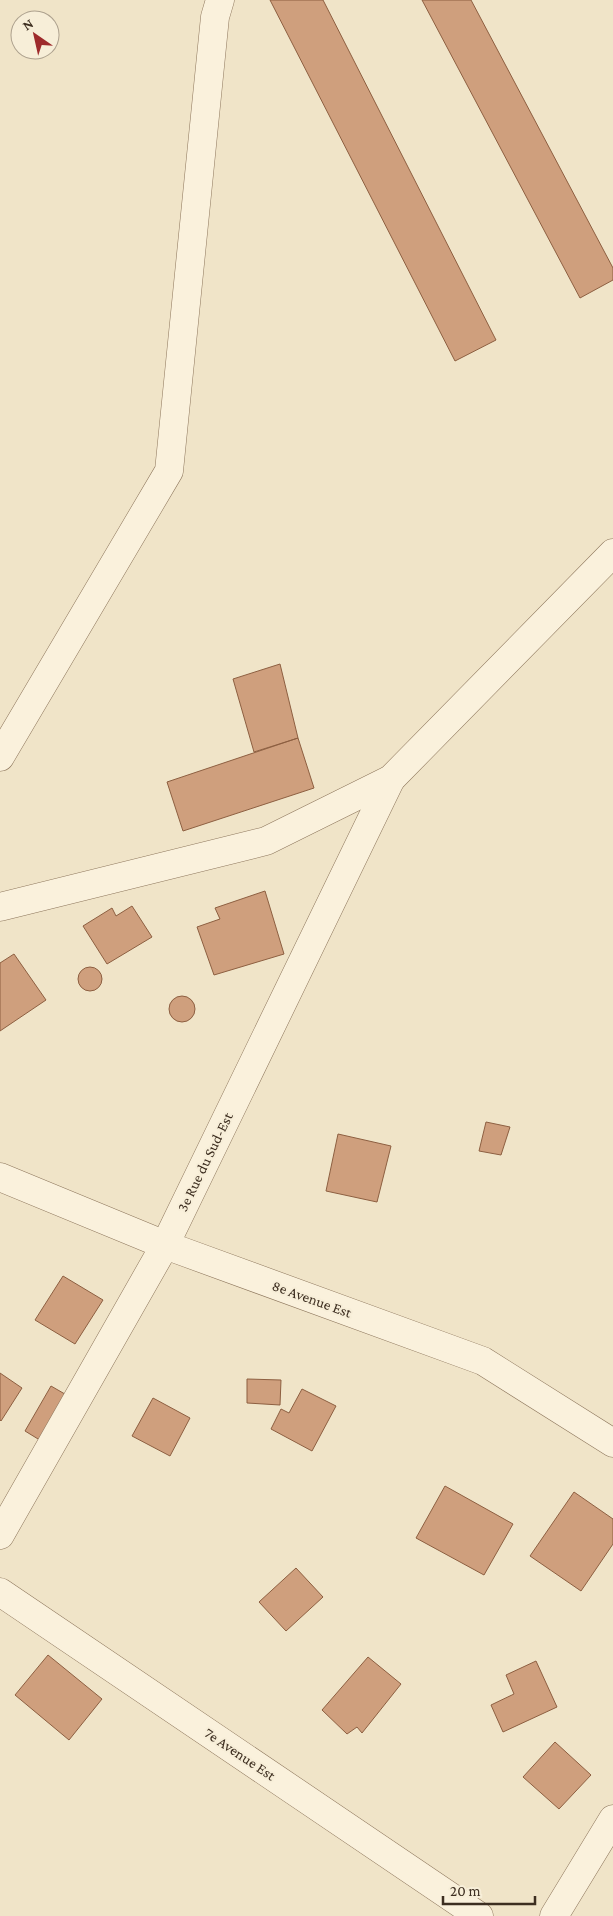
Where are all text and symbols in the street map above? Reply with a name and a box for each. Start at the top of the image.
north arrow [10,10,60,60]
text: N [19,15,37,34]
street label: 3e Rue du Sud-Est [174,1109,236,1214]
street label: 8e Avenue Est [270,1277,355,1321]
street label: 7e Avenue Est [202,1724,279,1784]
scale bar [443,1874,536,1906]
text: 20 m [450,1883,481,1899]

